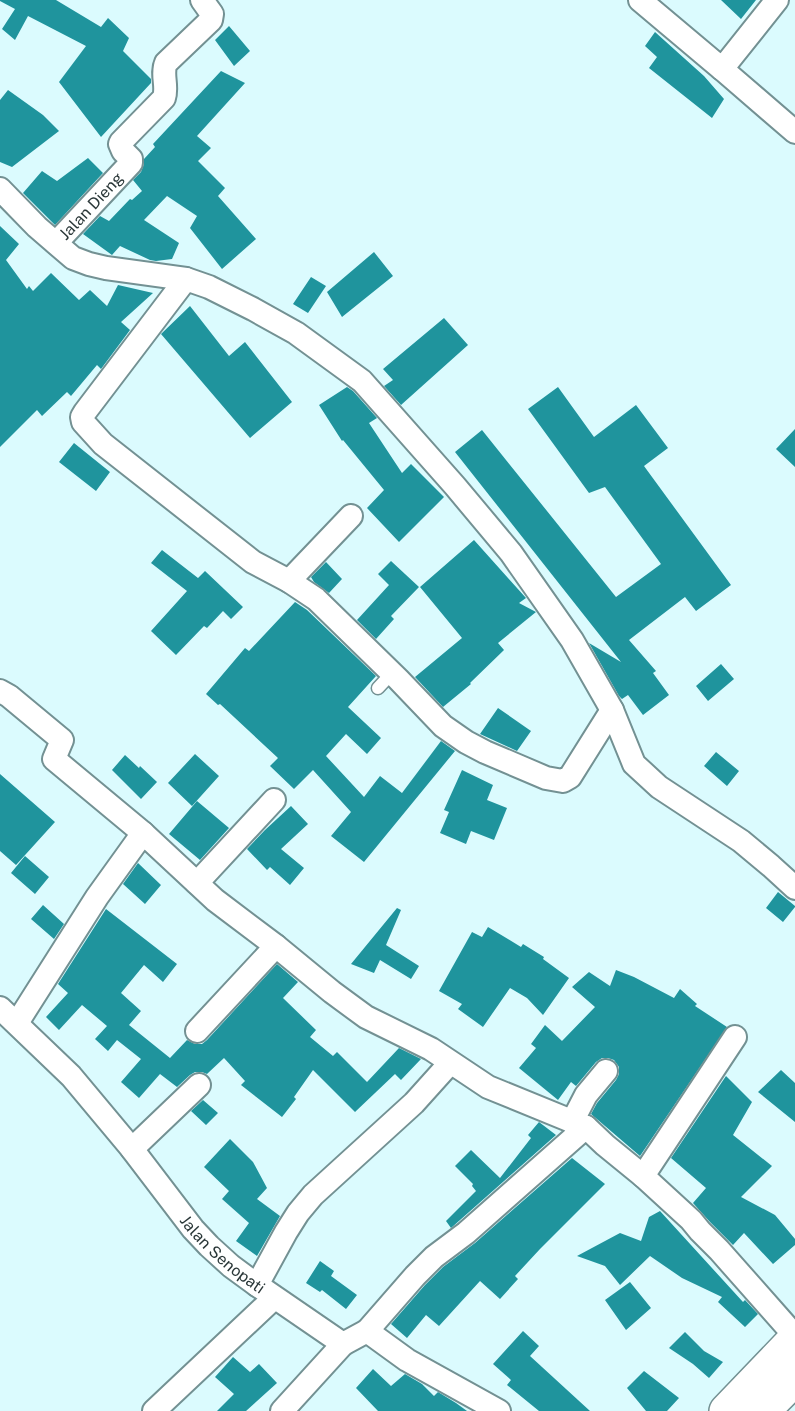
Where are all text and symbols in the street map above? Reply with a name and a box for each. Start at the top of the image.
street label: Jalan Dieng [55,168,127,243]
street label: Jalan Senopati [176,1211,269,1297]

